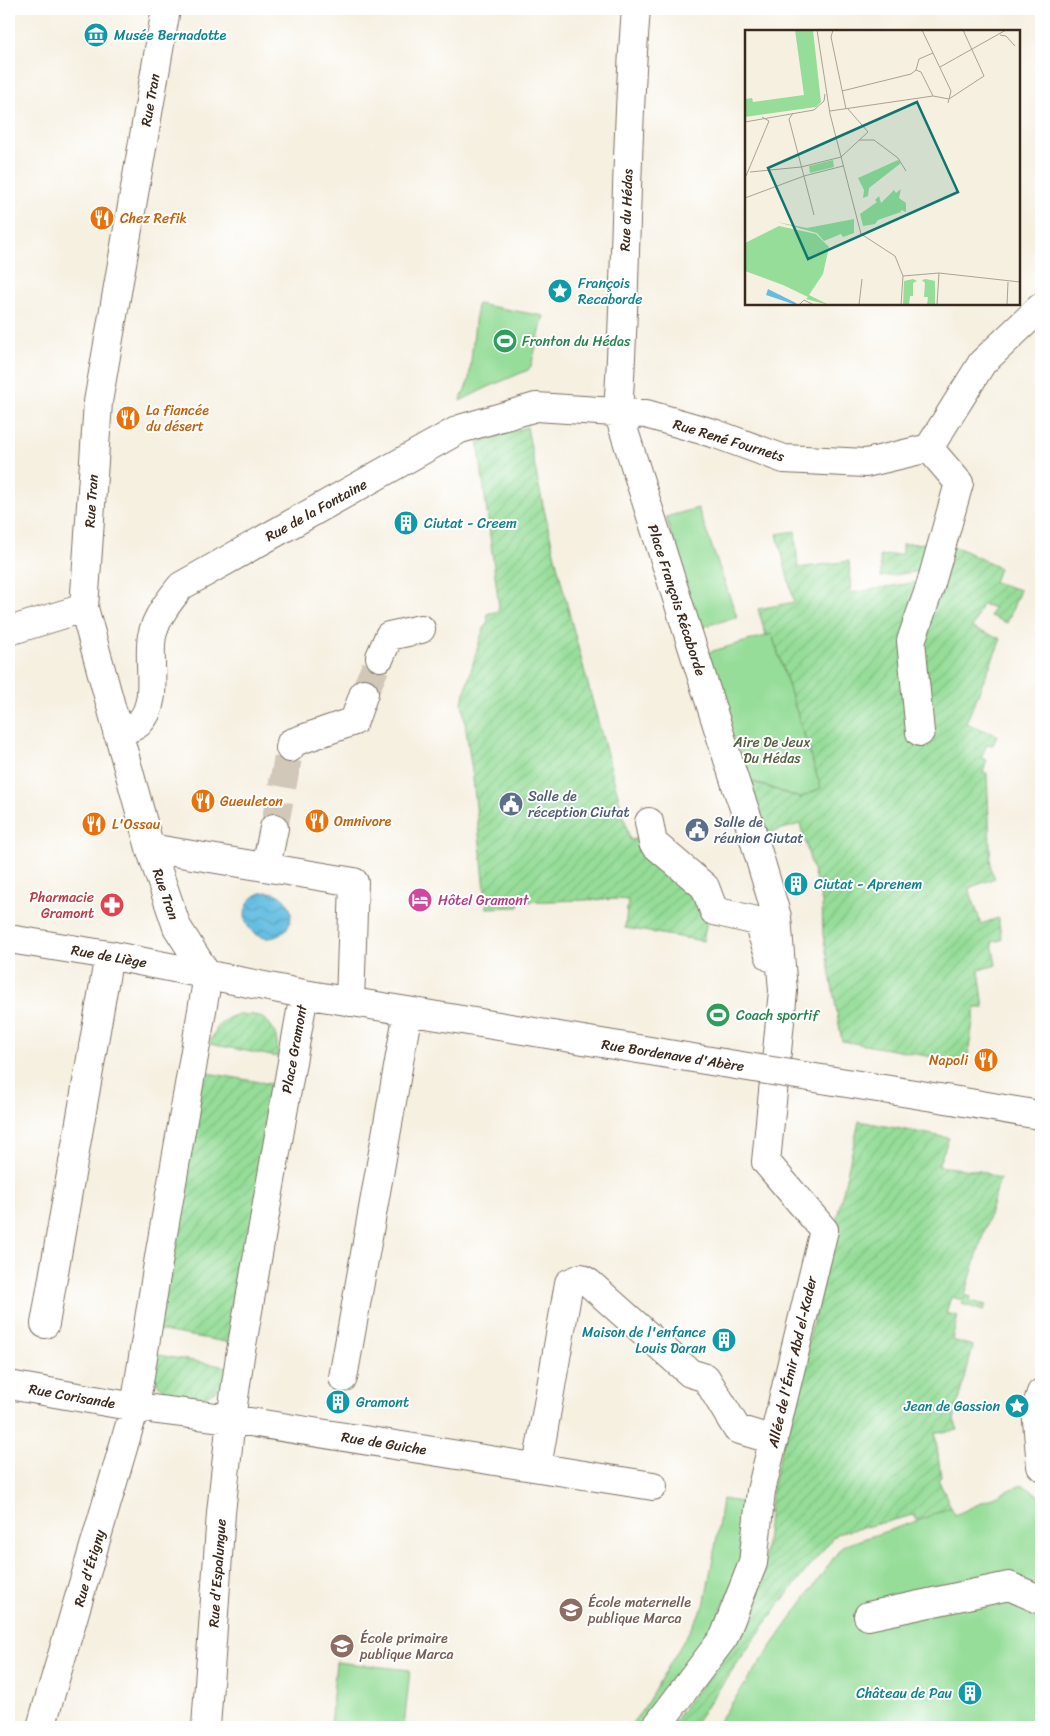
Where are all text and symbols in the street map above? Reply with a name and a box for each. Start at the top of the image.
museum icon: Musée Bernadotte [83,22,109,48]
place label: Musée Bernadotte [114,23,227,48]
inset map [745,30,1020,305]
street label: Rue Tran [134,71,168,129]
street label: Rue du Hédas [613,168,640,252]
restaurant icon: Chez Refik [89,205,115,231]
place label: Chez Refik [120,206,187,231]
place label: François Recaborde [578,271,642,312]
place icon: François Recaborde [547,278,573,304]
sports icon: Fronton du Hédas [492,328,518,354]
place label: Fronton du Hédas [522,329,631,354]
place label: La fiancée du désert [146,398,209,439]
restaurant icon: La fiancée du désert [115,405,141,431]
street label: Rue René Fournets [670,412,788,469]
street label: Rue de la Fontaine [261,472,372,549]
street label: Rue Tran [77,473,106,529]
building icon: Ciutat - Creem [393,510,419,536]
place label: Ciutat - Creem [424,511,517,536]
street label: Place François Récaborde [640,521,713,679]
park label: Aire De Jeux Du Hédas [733,730,811,771]
place label: Salle de réception Ciutat [528,784,630,825]
restaurant icon: Gueuleton [190,788,216,814]
place label: Gueuleton [220,789,283,814]
public building icon: Salle de réception Ciutat [498,791,524,817]
restaurant icon: Omnivore [304,808,330,834]
place label: Omnivore [334,809,392,834]
place label: Salle de réunion Ciutat [714,810,803,851]
restaurant icon: L'Ossau [81,811,107,837]
place label: L'Ossau [112,812,161,837]
public building icon: Salle de réunion Ciutat [684,817,710,843]
street label: Rue Tran [145,865,186,924]
building icon: Ciutat - Aprenem [783,871,809,897]
place label: Ciutat - Aprenem [814,872,922,897]
place label: Pharmacie Gramont [30,885,94,926]
hotel icon: Hôtel Gramont [407,887,433,913]
place label: Hôtel Gramont [438,888,530,913]
pharmacy icon: Pharmacie Gramont [99,892,125,918]
street label: Rue de Liège [69,938,149,975]
street label: Place Gramont [274,1001,315,1096]
sports icon: Coach sportif [705,1002,731,1028]
place label: Coach sportif [736,1003,820,1028]
street label: Rue Bordenave d'Abère [600,1032,746,1079]
restaurant icon: Napoli [973,1047,999,1073]
place label: Napoli [929,1048,969,1073]
street label: Allée de l'Émir Abd el-Kader [760,1273,825,1451]
place label: Maison de l'enfance Louis Daran [582,1320,706,1361]
building icon: Maison de l'enfance Louis Daran [711,1327,737,1353]
street label: Rue Corisande [27,1377,117,1416]
building icon: Gramont [325,1389,351,1415]
place label: Gramont [356,1390,409,1415]
place icon: Jean de Gassion [1004,1393,1030,1419]
place label: Jean de Gassion [903,1394,1000,1419]
street label: Rue de Guiche [340,1424,428,1463]
street label: Rue d'Espalungue [201,1518,234,1628]
street label: Rue d'Étigny [67,1526,113,1610]
place label: École maternelle publique Marca [587,1590,691,1631]
school or university icon: École maternelle publique Marca [558,1597,584,1623]
place label: École primaire publique Marca [359,1626,454,1667]
school or university icon: École primaire publique Marca [329,1633,355,1659]
building icon: Château de Pau [957,1680,983,1706]
place label: Château de Pau [856,1681,952,1706]

